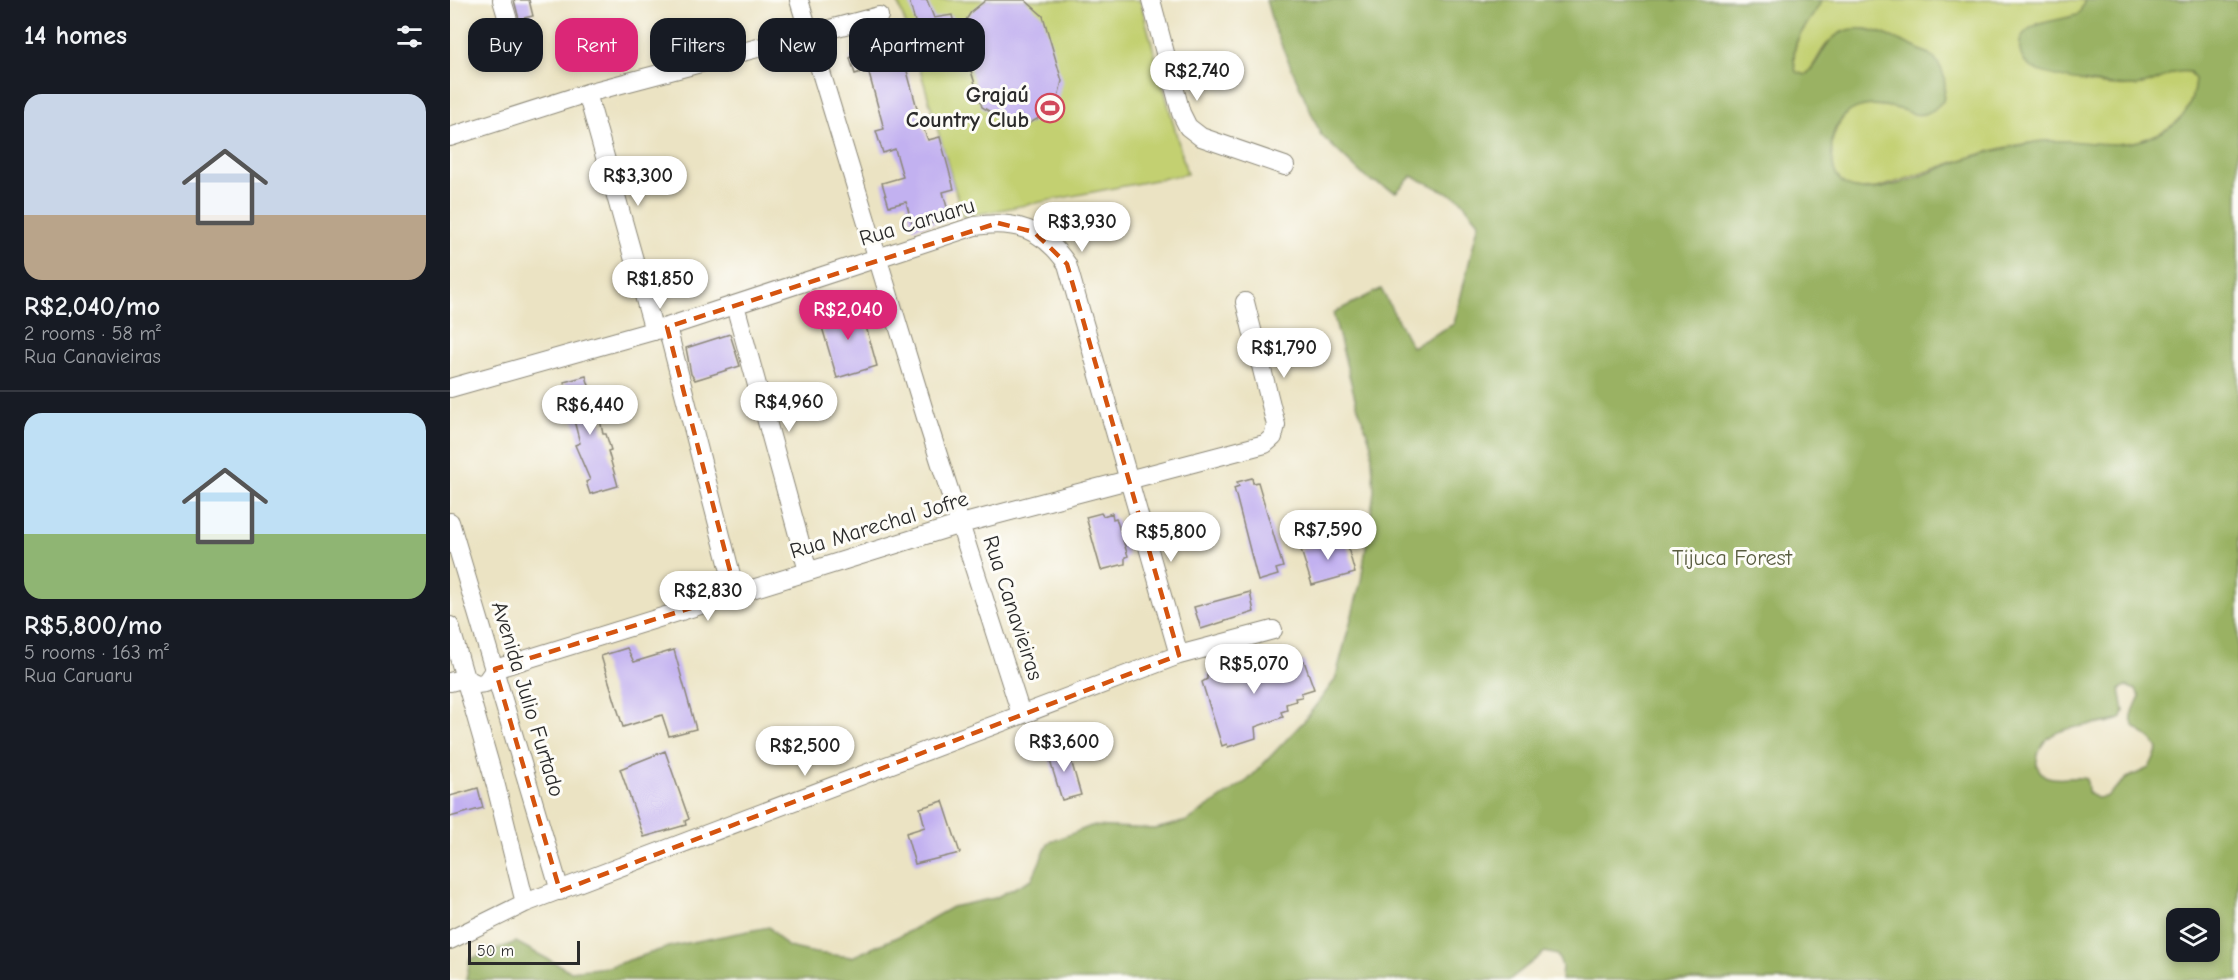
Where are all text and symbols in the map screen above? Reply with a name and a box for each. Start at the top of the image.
chip: Buy [468,18,543,72]
chip: Rent [555,18,638,72]
chip: Filters [650,18,746,72]
chip: New [758,18,837,72]
chip: Apartment [849,18,985,72]
icon: filters [393,20,426,53]
text: 14 homes [24,21,127,51]
pin: R$2,740 [1142,51,1252,102]
text: R$2,740 [1164,59,1230,82]
place label: Grajaú Country Club [906,82,1029,133]
sports icon: Grajaú Country Club [1034,92,1066,124]
icon: home [171,133,279,241]
pin: R$3,300 [583,156,693,207]
text: R$3,300 [603,164,673,187]
street label: Rua Caruaru [856,192,978,252]
pin: R$3,930 [1027,202,1137,253]
text: R$3,930 [1047,210,1117,233]
pin: R$1,850 [605,259,715,310]
text: R$1,850 [626,267,694,290]
pin: R$2,040 [793,290,903,341]
text: R$2,040/mo [24,292,160,322]
text: R$2,040 [813,298,883,321]
text: 2 rooms · 58 m² [24,322,161,345]
pin: R$1,790 [1229,328,1339,379]
text: R$1,790 [1251,336,1317,359]
text: Rua Canavieiras [24,345,161,368]
pin: R$4,960 [734,382,844,433]
pin: R$6,440 [535,385,645,436]
text: R$4,960 [754,390,824,413]
text: R$6,440 [556,393,624,416]
icon: home [171,452,279,560]
street label: Rua Marechal Jofre [787,485,971,565]
pin: R$7,590 [1273,510,1383,561]
pin: R$5,800 [1116,512,1226,563]
text: R$7,590 [1293,518,1363,541]
text: R$5,800 [1135,520,1207,543]
street label: Rua Canavieiras [977,532,1049,684]
park label: Tijuca Forest [1672,545,1793,571]
pin: R$2,830 [653,571,763,622]
text: R$2,830 [673,579,743,602]
street label: Avenida Julio Furtado [486,598,570,800]
text: R$5,800/mo [24,611,162,641]
text: 5 rooms · 163 m² [24,641,169,664]
pin: R$5,070 [1199,644,1309,695]
text: R$5,070 [1219,652,1289,675]
text: Rua Caruaru [24,664,132,687]
pin: R$3,600 [1009,722,1119,773]
pin: R$2,500 [750,726,860,777]
text: R$3,600 [1029,730,1099,753]
text: R$2,500 [770,734,840,757]
map controls [2166,908,2220,962]
button: layers [2166,908,2220,962]
scale bar [468,938,580,966]
text: 50 m [477,942,514,960]

